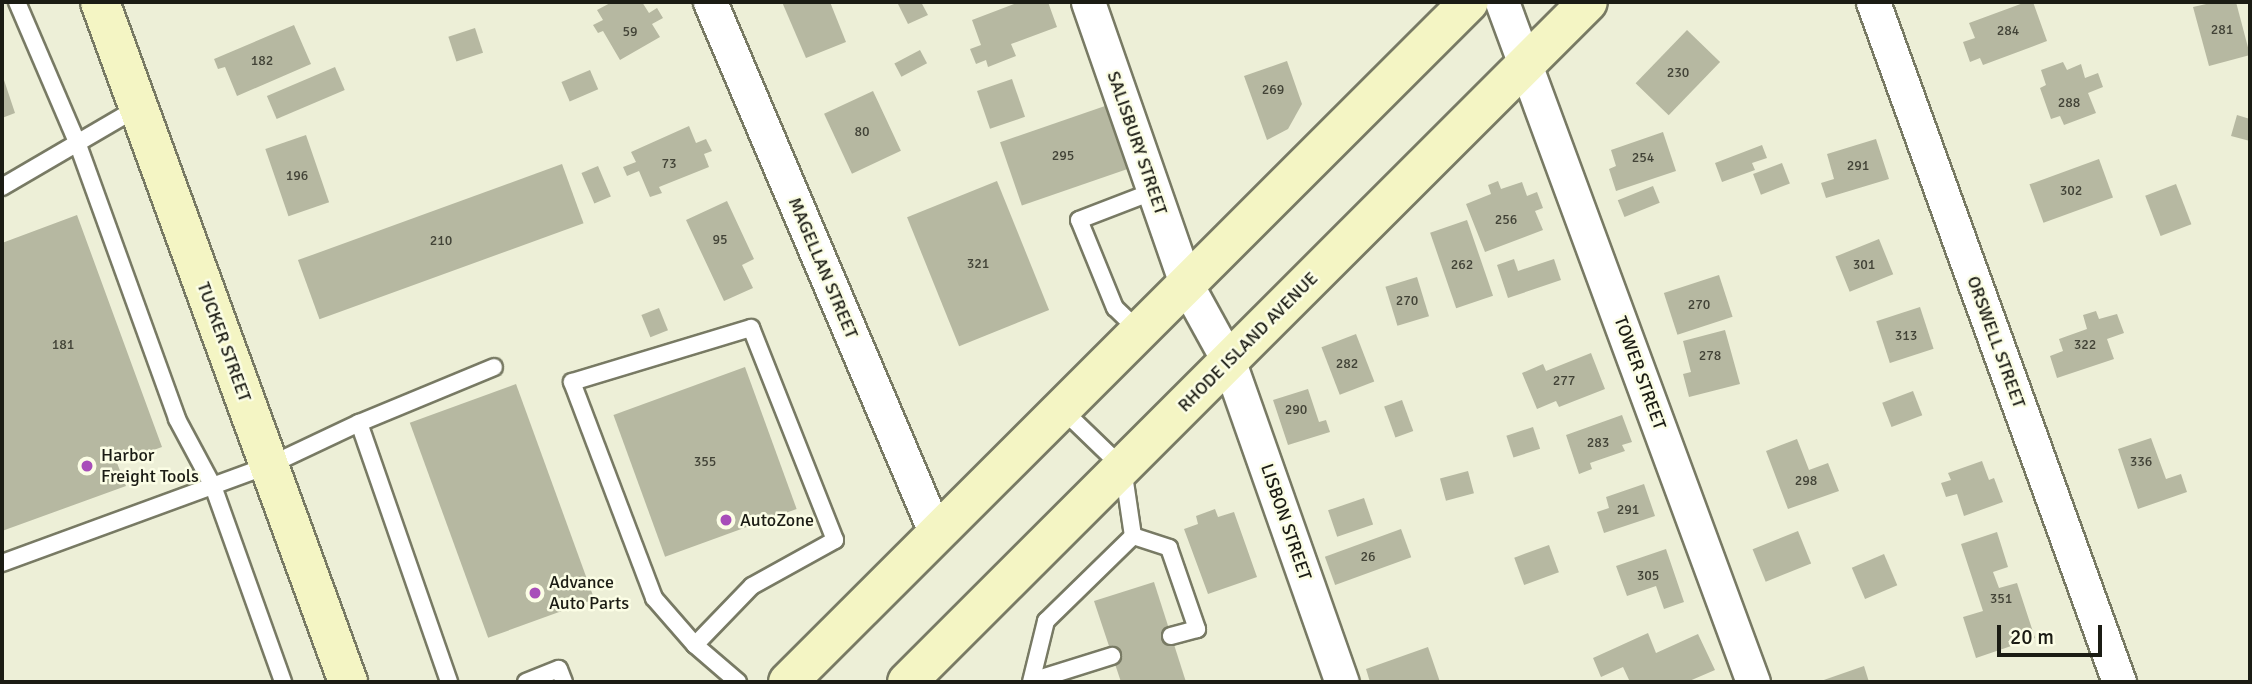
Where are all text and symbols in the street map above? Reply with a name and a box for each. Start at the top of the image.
house number: 281 [2211,22,2233,38]
house number: 284 [1997,23,2019,39]
house number: 59 [622,24,638,40]
house number: 182 [251,53,273,69]
house number: 230 [1667,65,1689,81]
street label: SALISBURY STREET [1102,68,1172,218]
house number: 269 [1262,82,1284,98]
house number: 288 [2058,95,2080,111]
house number: 80 [854,124,870,140]
house number: 295 [1052,148,1074,164]
house number: 254 [1632,150,1654,166]
house number: 73 [661,156,677,172]
house number: 291 [1847,158,1869,174]
house number: 196 [286,168,308,184]
house number: 302 [2060,183,2082,199]
street label: MAGELLAN STREET [784,194,862,342]
house number: 256 [1495,212,1517,228]
house number: 95 [712,232,728,248]
house number: 210 [430,233,452,249]
house number: 321 [967,256,989,272]
house number: 262 [1451,257,1473,273]
house number: 301 [1853,257,1875,273]
street label: RHODE ISLAND AVENUE [1174,268,1322,416]
street label: ORSWELL STREET [1962,273,2030,411]
street label: TUCKER STREET [192,279,256,405]
house number: 270 [1396,293,1418,309]
house number: 270 [1688,297,1710,313]
street label: TOWER STREET [1610,313,1670,433]
house number: 313 [1895,328,1917,344]
house number: 181 [52,337,74,353]
house number: 322 [2074,337,2096,353]
house number: 278 [1699,348,1721,364]
house number: 282 [1336,356,1358,372]
house number: 277 [1553,373,1575,389]
house number: 290 [1285,402,1307,418]
house number: 283 [1587,435,1609,451]
place label: Harbor Freight Tools [101,445,199,488]
house number: 355 [694,454,716,470]
house number: 336 [2130,454,2152,470]
marker: Harbor Freight Tools [79,458,95,474]
street label: LISBON STREET [1256,461,1316,583]
house number: 298 [1795,473,1817,489]
house number: 291 [1617,502,1639,518]
place label: AutoZone [740,509,814,531]
marker: AutoZone [718,512,734,528]
house number: 26 [1360,549,1376,565]
house number: 305 [1637,568,1659,584]
place label: Advance Auto Parts [549,572,629,614]
marker: Advance Auto Parts [527,585,543,601]
house number: 351 [1990,591,2012,607]
scale bar [2000,610,2105,654]
text: 20 m [2010,624,2054,650]

